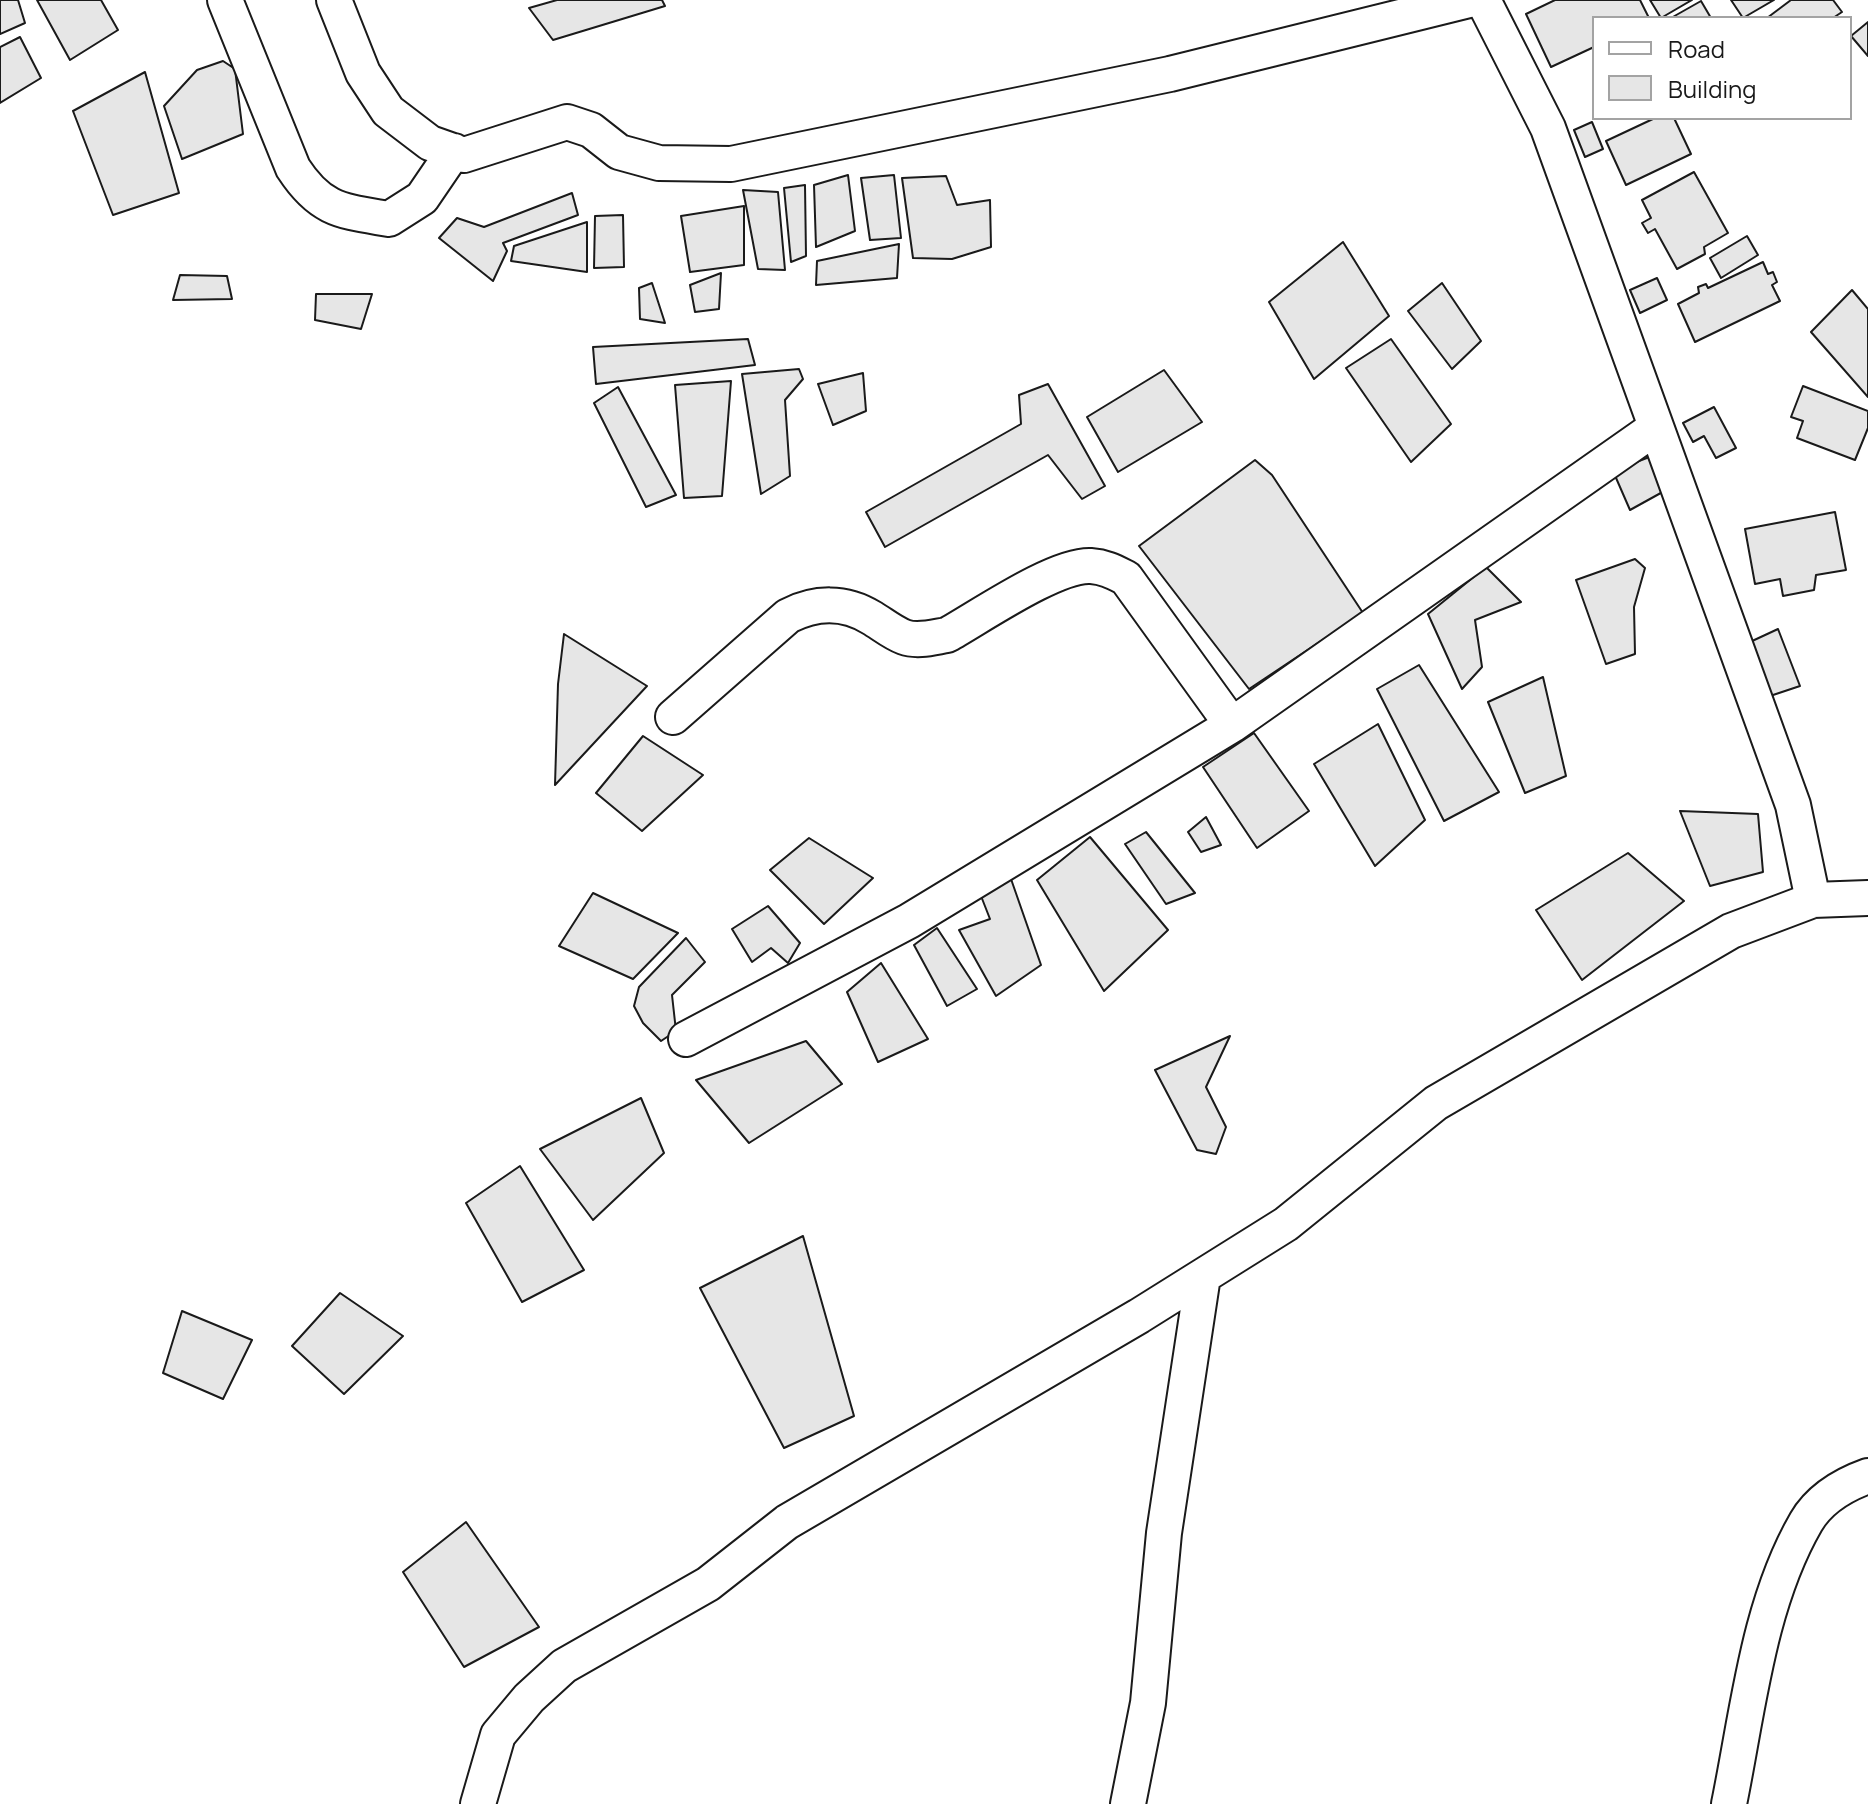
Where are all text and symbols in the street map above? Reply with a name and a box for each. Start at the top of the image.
legend [1592,16,1852,120]
text: Road [1668,32,1725,65]
text: Building [1668,72,1756,105]

